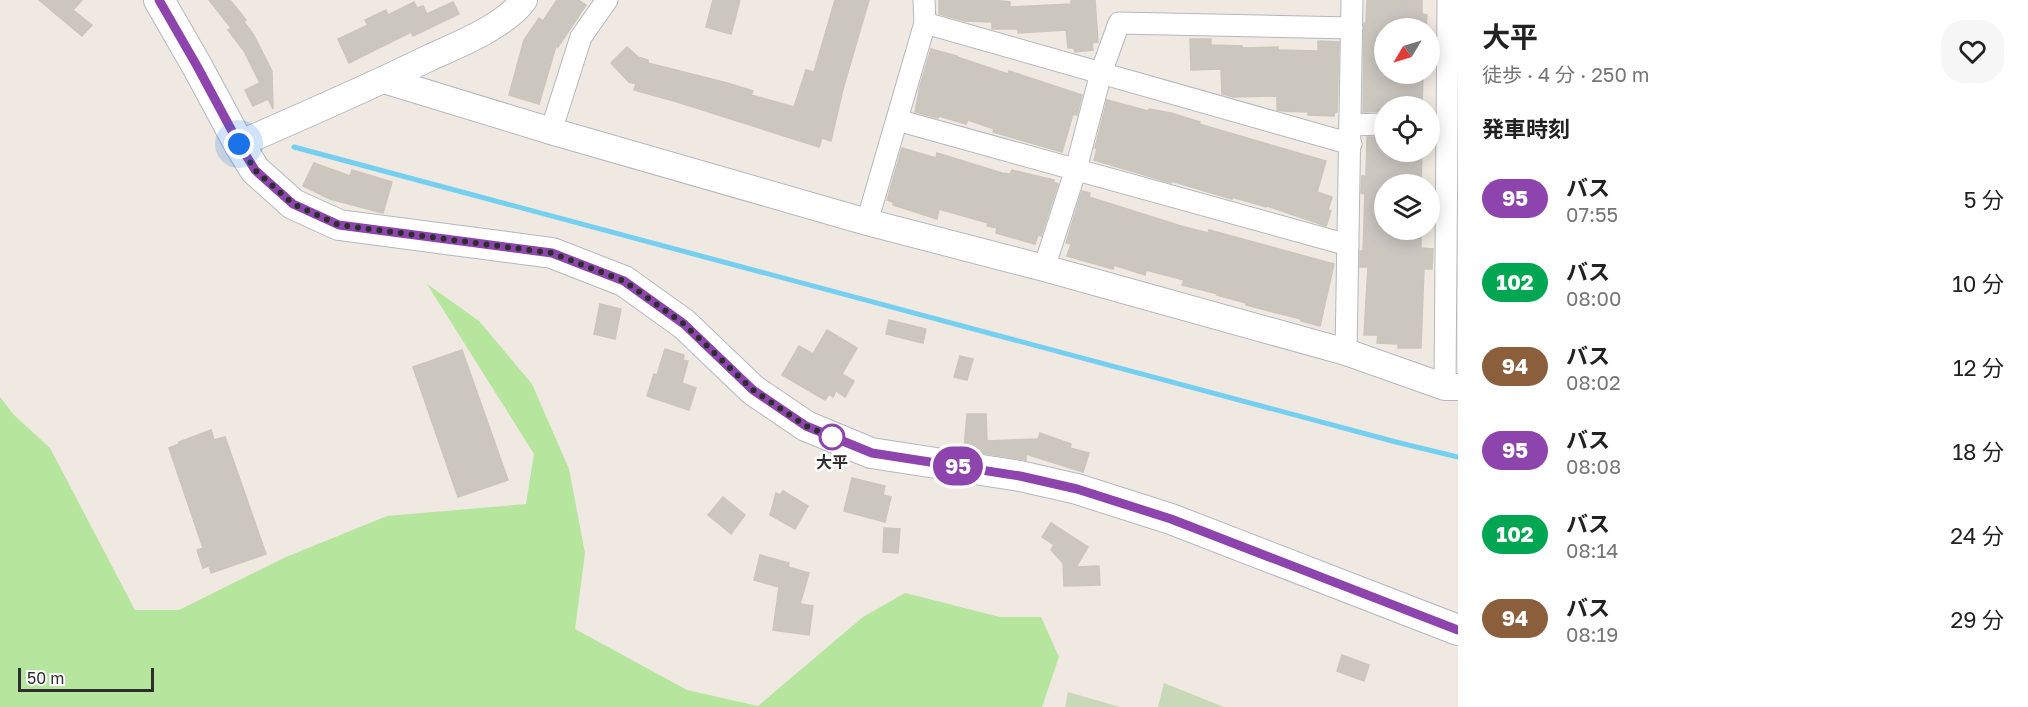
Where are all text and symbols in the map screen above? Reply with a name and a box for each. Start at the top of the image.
north arrow [1374,18,1440,84]
map controls [1374,18,1440,240]
text: 大平 [1482,20,1538,53]
button: heart [1941,20,2004,83]
text: 徒歩 · 4 分 · 250 m [1482,62,1650,86]
button: locate [1374,96,1440,162]
text: 発車時刻 [1482,115,1570,142]
your location [224,129,254,159]
button: layers [1374,174,1440,240]
text: バス [1566,174,1610,201]
text: 95 [1502,185,1528,211]
text: 5 分 [1964,186,2004,213]
text: 07:55 [1566,202,1618,226]
text: バス [1566,258,1610,285]
text: 102 [1496,269,1534,295]
text: 10 分 [1952,270,2004,297]
text: 08:00 [1566,286,1621,310]
text: バス [1566,342,1610,369]
text: 94 [1502,353,1528,379]
text: 12 分 [1953,354,2004,381]
text: 08:02 [1566,370,1621,394]
marker: 大平 [819,424,845,450]
text: バス [1566,426,1610,453]
text: 95 [1502,437,1528,463]
text: 18 分 [1952,438,2004,465]
line badge: 95 [931,446,985,486]
place label: 大平 [816,452,848,472]
text: 95 [945,453,971,479]
text: 08:08 [1566,454,1621,478]
text: バス [1566,510,1610,537]
text: 102 [1496,521,1534,547]
text: 24 分 [1950,522,2004,549]
text: 08:14 [1566,538,1619,562]
text: バス [1566,594,1610,621]
text: 94 [1502,605,1528,631]
text: 29 分 [1950,606,2004,633]
text: 08:19 [1566,622,1618,646]
scale bar [18,665,154,692]
text: 50 m [27,668,64,688]

